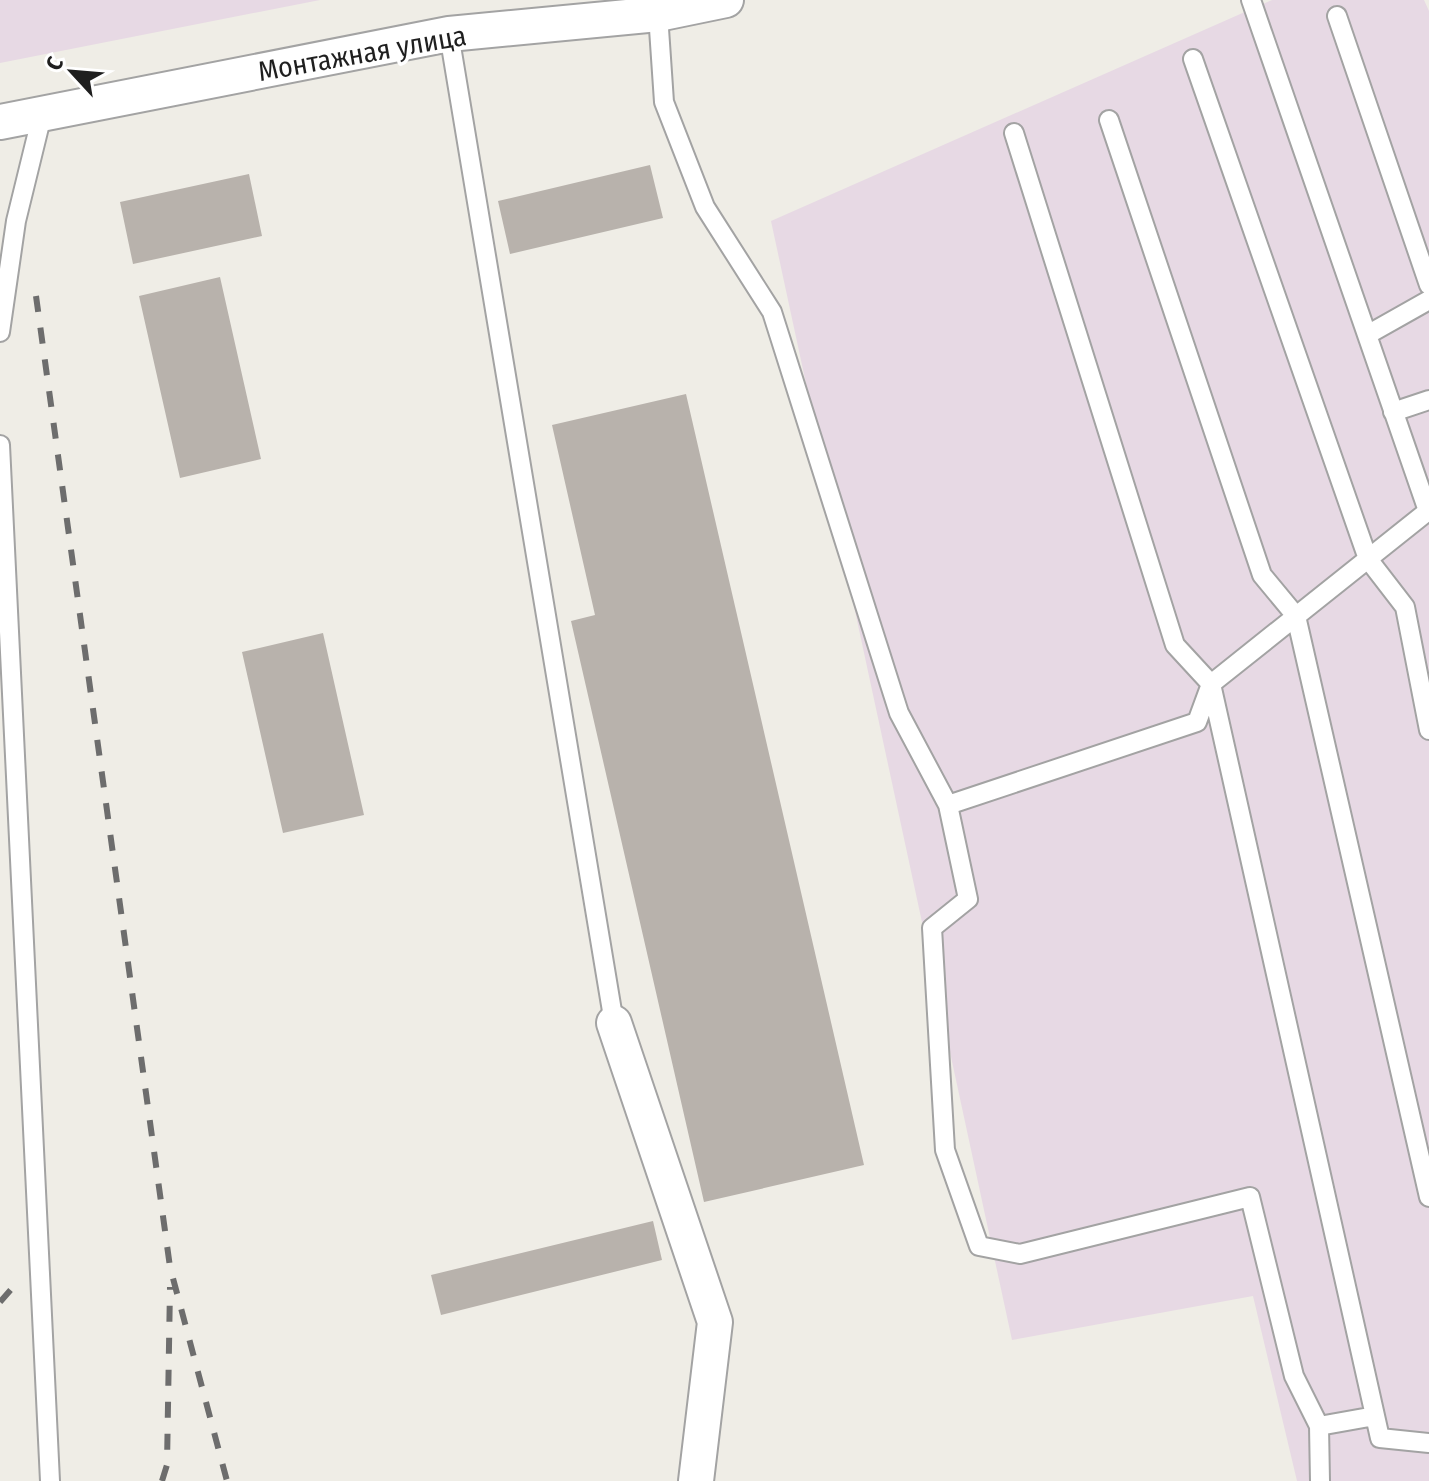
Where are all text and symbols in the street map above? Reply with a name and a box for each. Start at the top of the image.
street label: Монтажная улица [255,19,469,88]
north arrow [32,32,112,112]
text: С [40,52,69,75]

